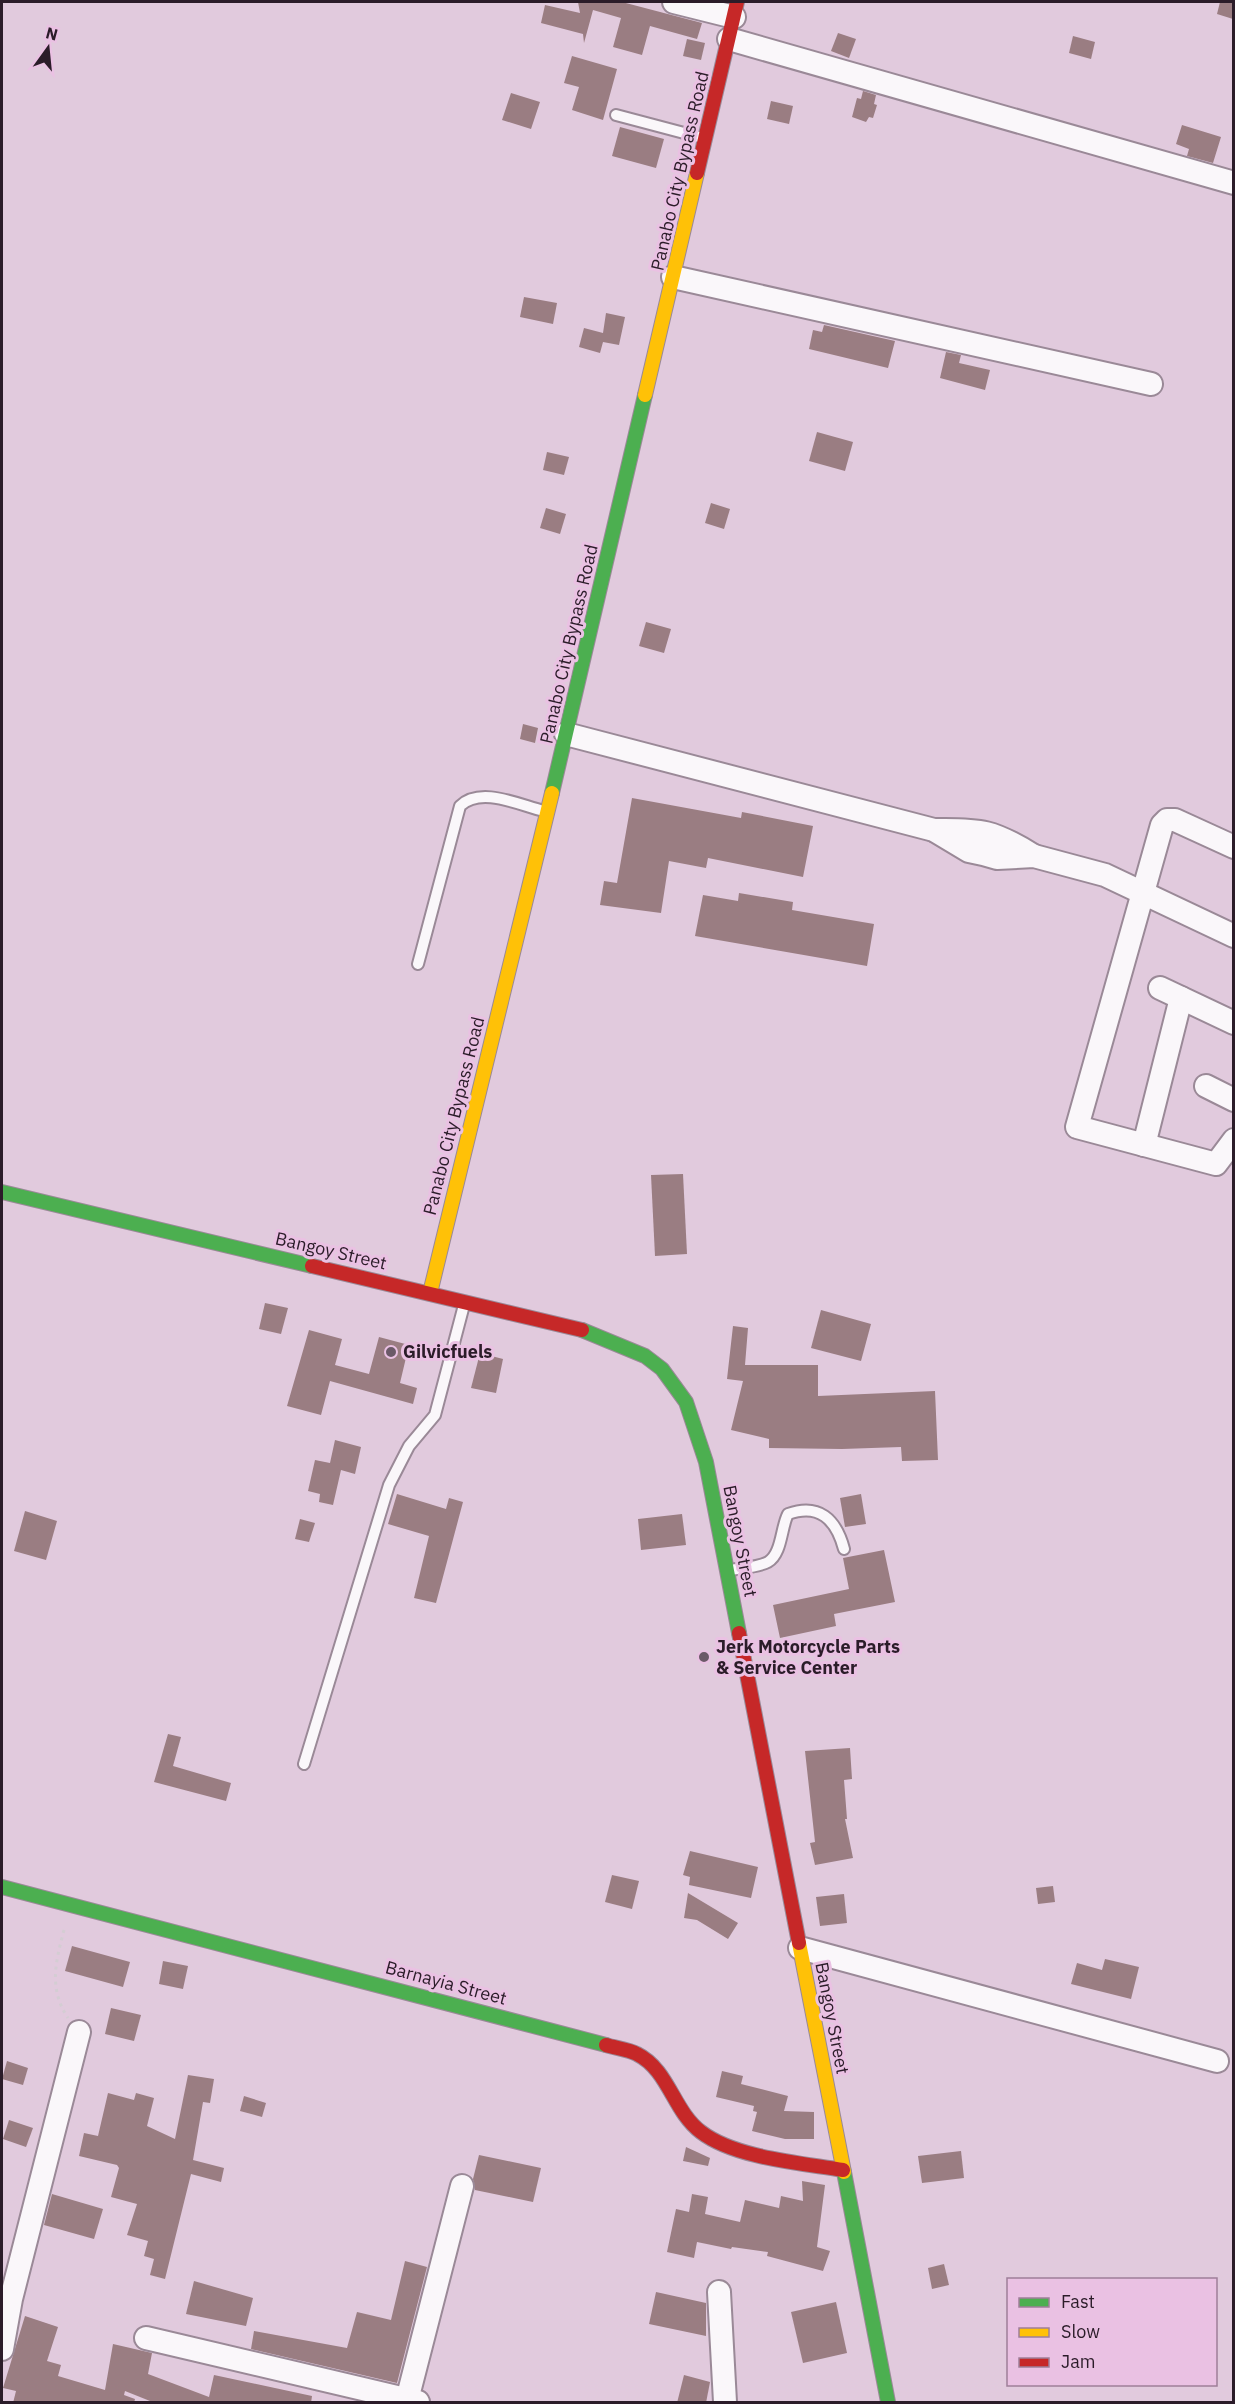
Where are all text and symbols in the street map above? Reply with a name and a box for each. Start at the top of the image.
north arrow [18,18,78,78]
text: N [44,22,60,45]
street label: Panabo City Bypass Road [645,69,714,273]
street label: Panabo City Bypass Road [534,542,603,746]
street label: Panabo City Bypass Road [418,1014,489,1218]
street label: Bangoy Street [273,1227,389,1274]
place label: Gilvicfuels [403,1340,492,1363]
marker: Gilvicfuels [384,1345,398,1359]
street label: Bangoy Street [718,1483,763,1599]
place label: Jerk Motorcycle Parts & Service Center [716,1635,900,1679]
marker: Jerk Motorcycle Parts & Service Center [697,1650,711,1664]
street label: Barnayia Street [383,1955,509,2010]
street label: Bangoy Street [810,1960,855,2076]
legend [1007,2278,1217,2386]
text: Fast [1061,2290,1095,2313]
text: Slow [1061,2320,1100,2343]
text: Jam [1061,2350,1096,2373]

